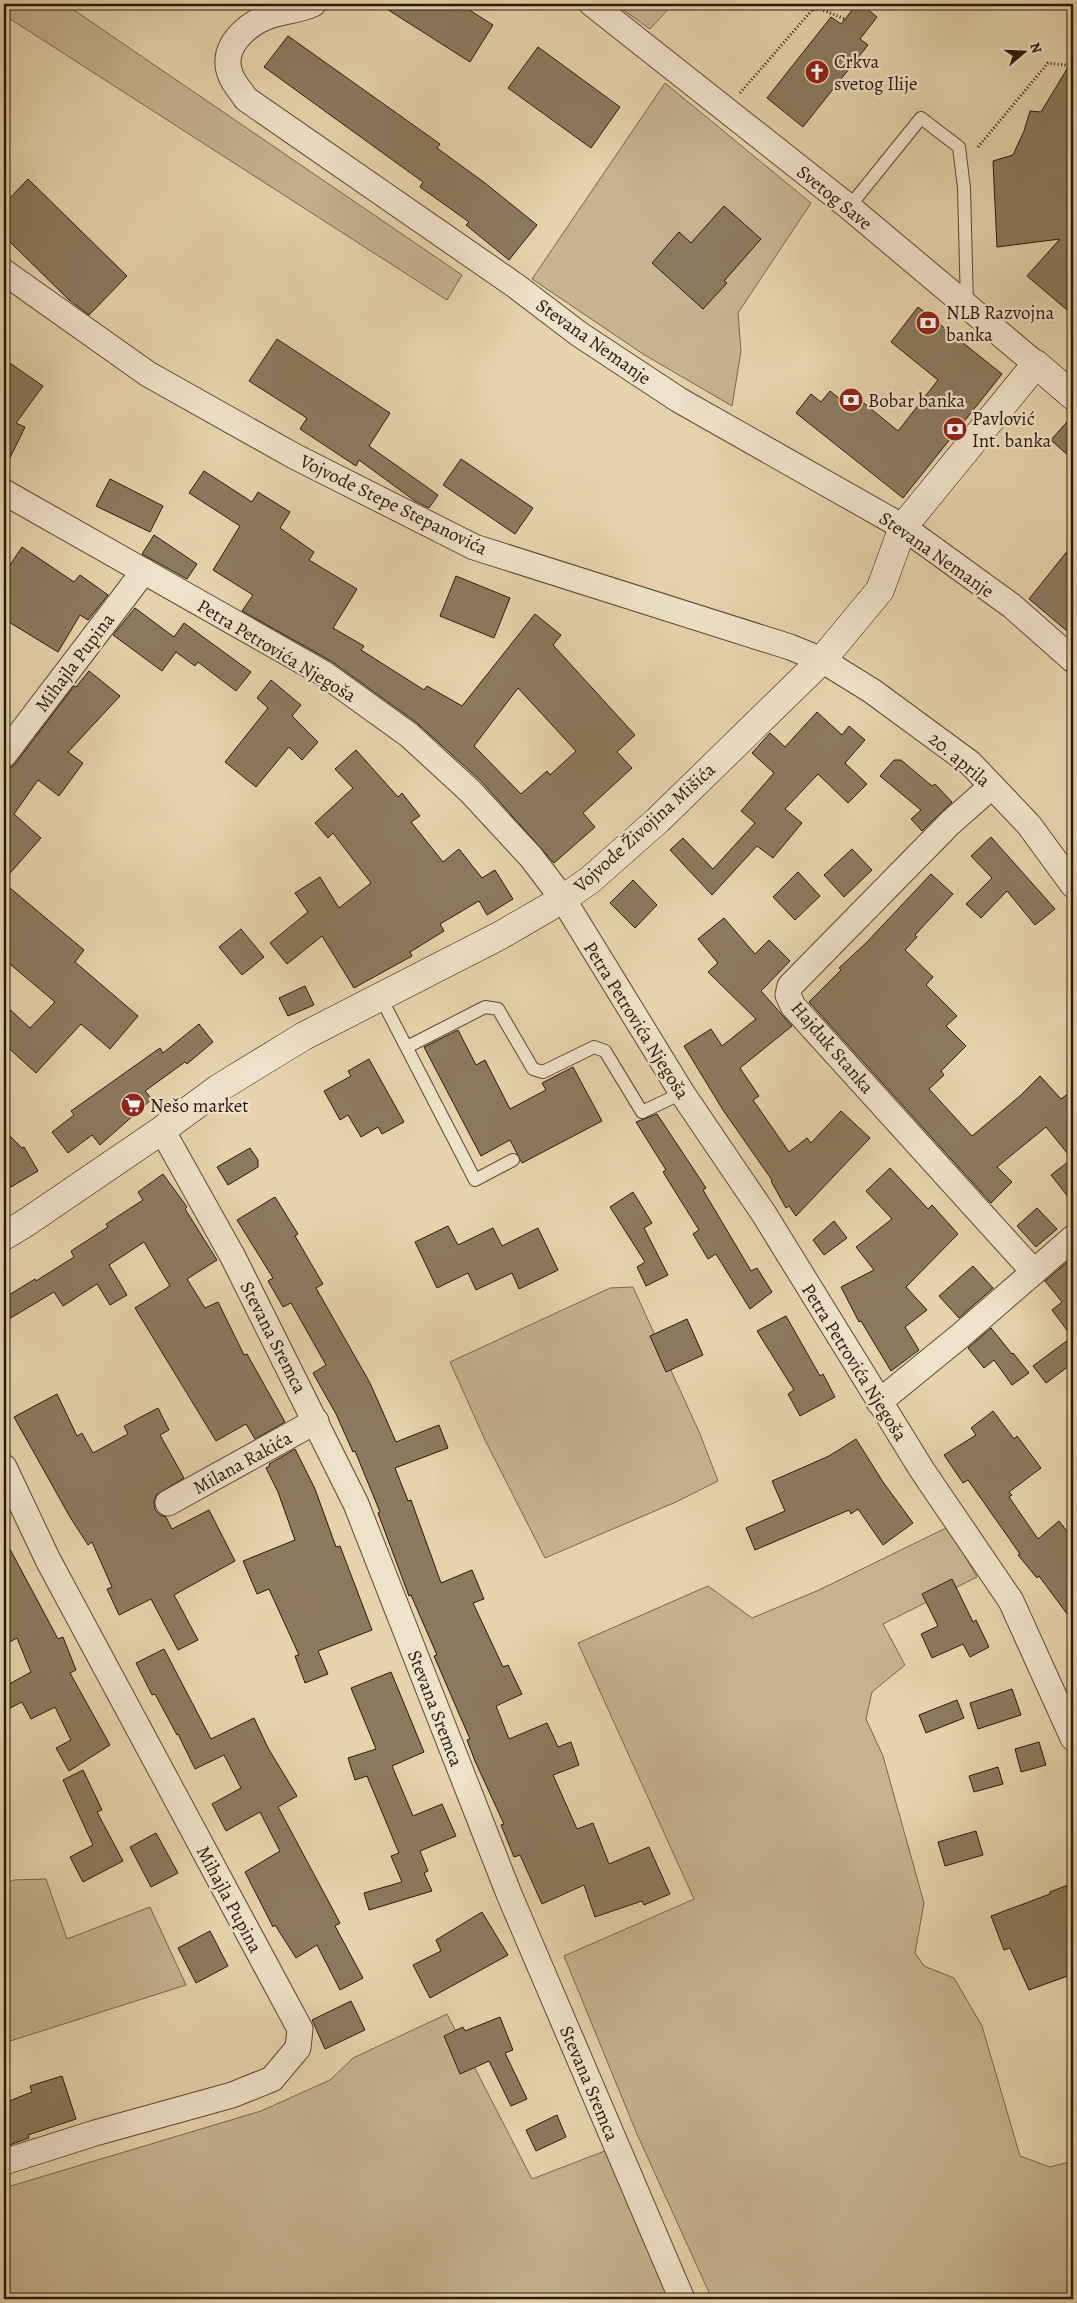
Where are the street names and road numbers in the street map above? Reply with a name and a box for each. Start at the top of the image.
street label: Svetog Save [791,159,878,236]
street label: Stevana Nemanje [531,292,656,391]
street label: Vojvode Stepe Stepanovića [295,448,492,562]
street label: Stevana Nemanje [874,505,999,604]
street label: Petra Petrovića Njegoša [192,593,361,709]
street label: Mihajla Pupina [29,608,121,717]
street label: 20. aprila [923,726,996,793]
street label: Vojvode Živojina Mišića [567,757,721,899]
street label: Petra Petrovića Njegoša [577,937,695,1104]
street label: Hajduk Stanka [785,996,880,1100]
street label: Stevana Sremca [234,1277,313,1398]
street label: Petra Petrovića Njegoša [795,1279,913,1446]
street label: Milana Rakića [188,1425,297,1501]
street label: Stevana Sremca [401,1646,469,1771]
street label: Mihajla Pupina [190,1841,268,1958]
street label: Stevana Sremca [553,2022,625,2145]

